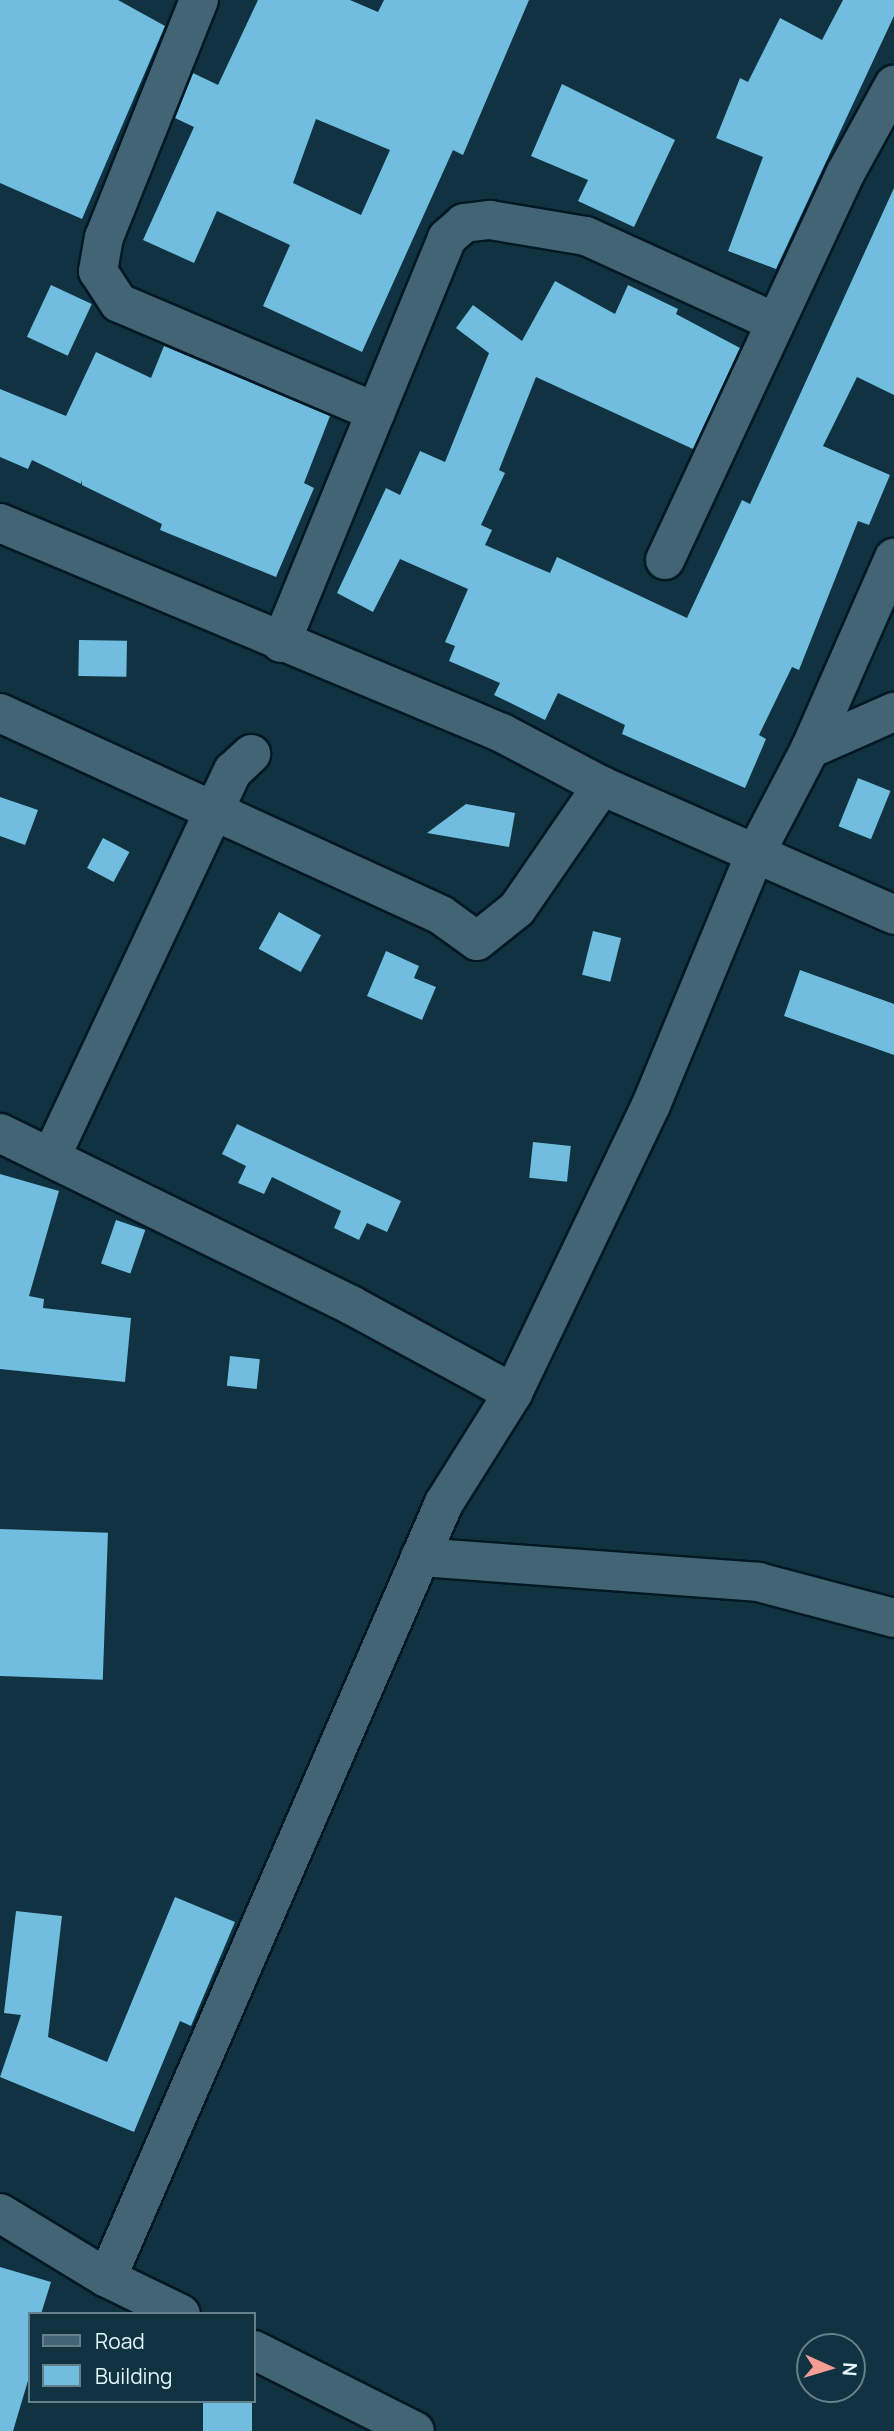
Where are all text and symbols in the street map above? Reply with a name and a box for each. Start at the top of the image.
legend [28,2312,256,2403]
text: Road [95,2327,145,2355]
north arrow [796,2333,866,2403]
text: Building [95,2362,172,2390]
text: N [837,2362,863,2377]

